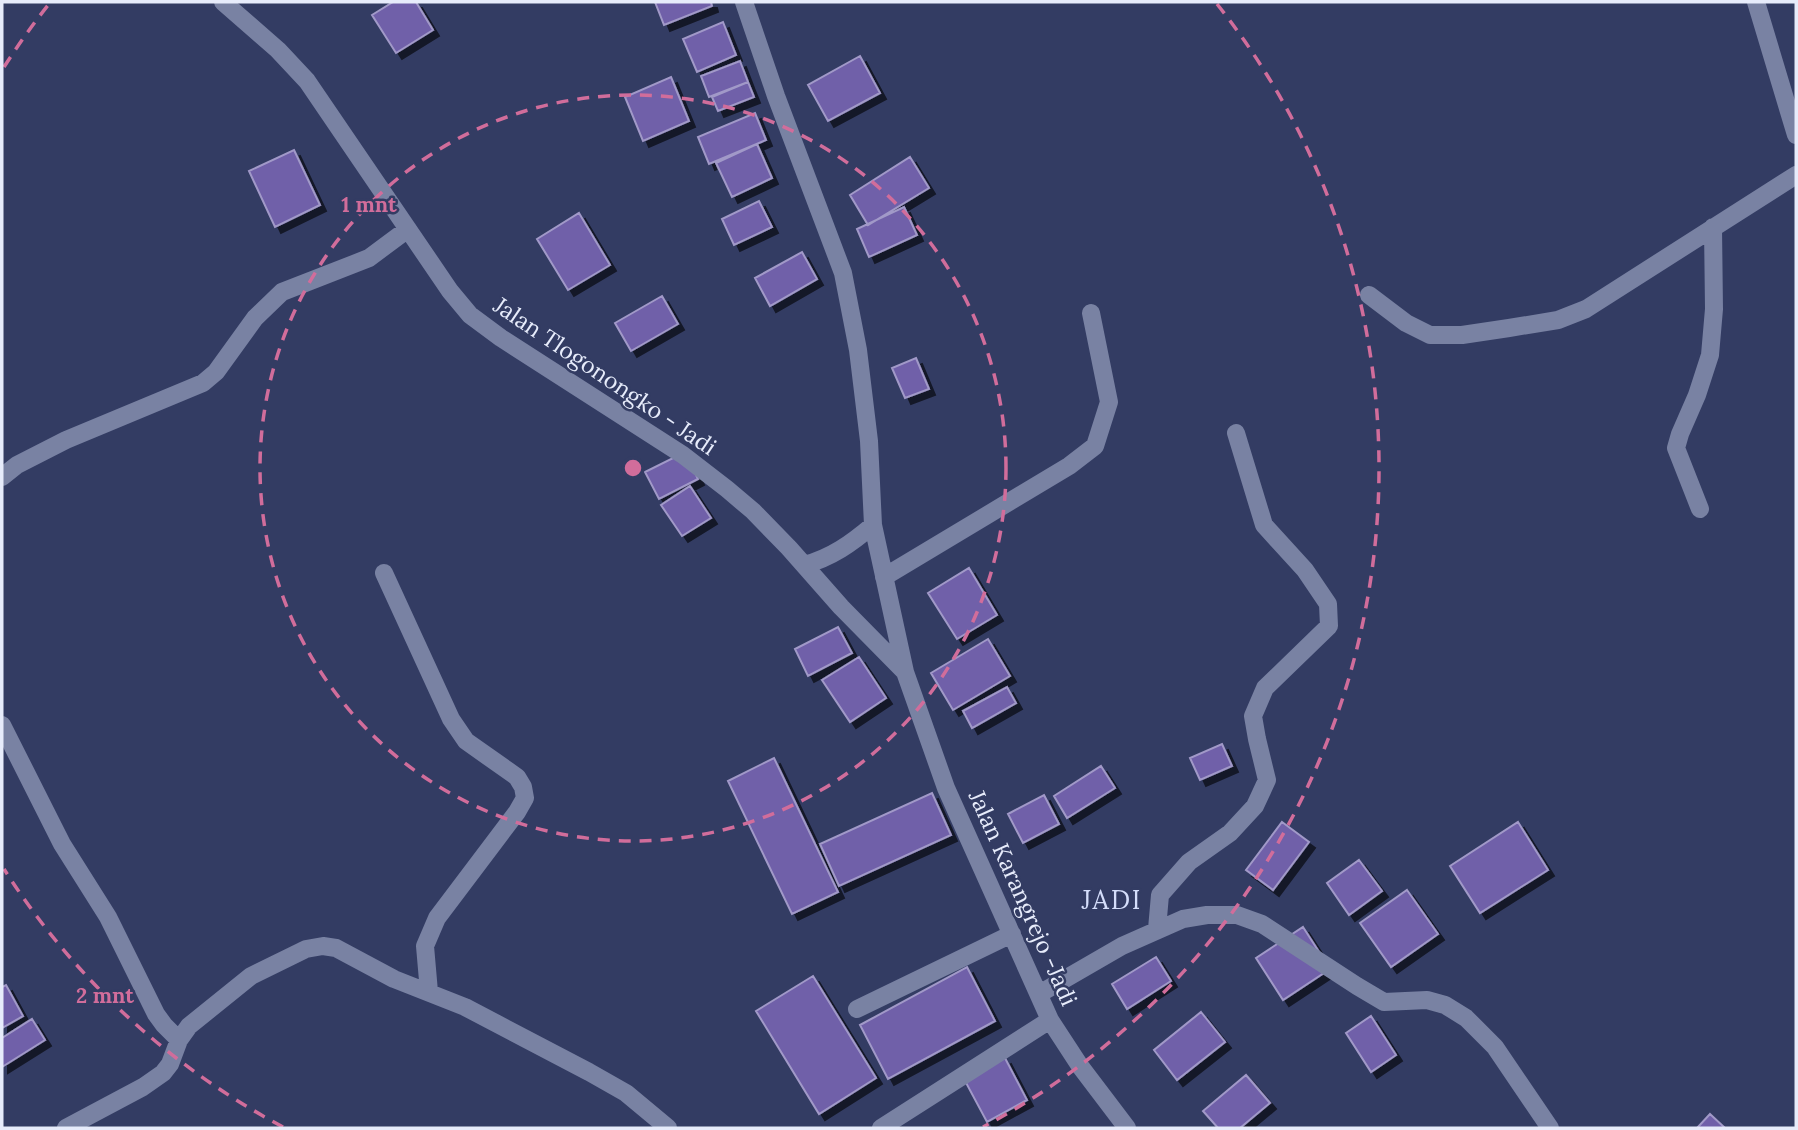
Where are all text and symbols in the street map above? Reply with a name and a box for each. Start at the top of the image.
text: 1 mnt [341,191,397,218]
street label: Jalan Tlogonongko - Jadi [487,290,722,461]
centre of rings [621,456,645,480]
street label: Jalan Karangrejo -Jadi [962,785,1084,1010]
district label: JADI [1080,883,1143,916]
text: 2 mnt [76,982,134,1009]

